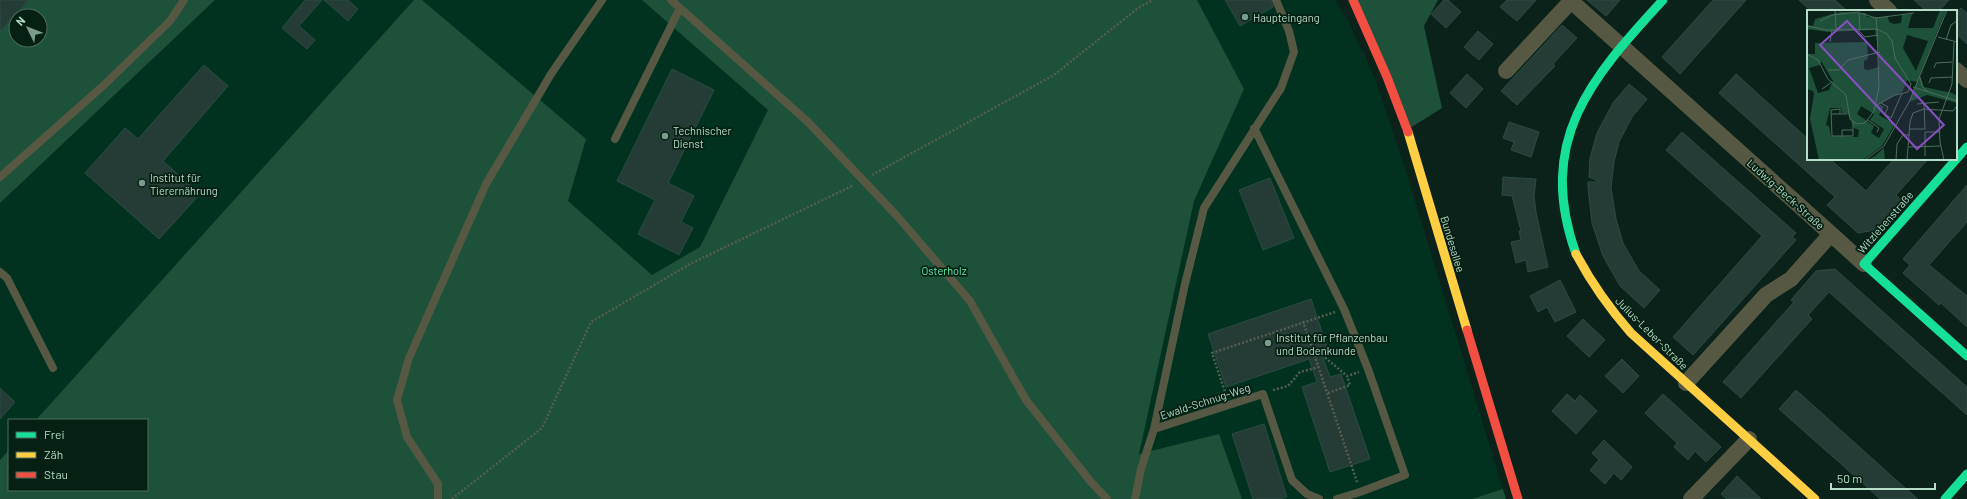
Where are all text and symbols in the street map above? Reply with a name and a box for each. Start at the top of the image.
north arrow [8,8,48,48]
inset map [1807,10,1957,160]
place label: Haupteingang [1253,11,1320,24]
marker: Haupteingang [1240,12,1250,22]
text: N [13,14,28,28]
place label: Technischer Dienst [673,124,731,150]
marker: Technischer Dienst [660,131,670,141]
street label: Ludwig-Beck-Straße [1745,156,1827,232]
place label: Institut für Tierernährung [150,171,218,197]
marker: Institut für Tierernährung [137,178,147,188]
street label: Witzlebenstraße [1854,188,1916,256]
street label: Bundesallee [1438,214,1468,274]
park label: Osterholz [921,264,967,277]
street label: Julius-Leber-Straße [1613,294,1691,372]
place label: Institut für Pflanzenbau und Bodenkunde [1276,331,1388,357]
marker: Institut für Pflanzenbau und Bodenkunde [1263,338,1273,348]
street label: Ewald-Schnug-Weg [1158,380,1252,422]
legend [8,419,148,491]
text: Frei [44,427,64,441]
text: Zäh [44,447,63,461]
scale bar [1831,465,1935,491]
text: Stau [44,467,68,481]
text: 50 m [1837,471,1862,485]

